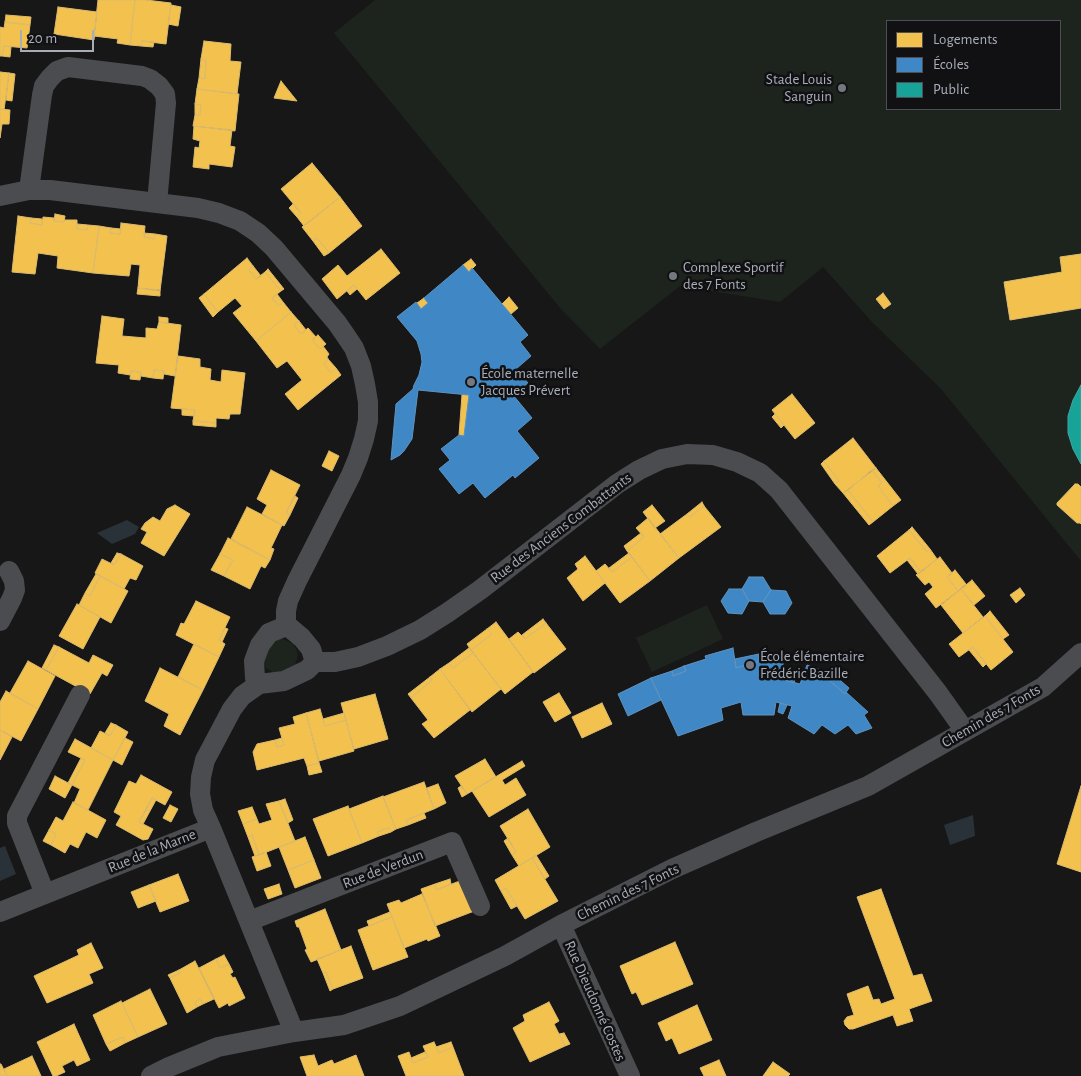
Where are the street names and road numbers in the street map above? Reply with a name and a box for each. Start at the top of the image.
street label: Rue des Anciens Combattants [487,469,635,587]
street label: Chemin des 7 Fonts [938,680,1044,752]
street label: Rue de la Marne [105,825,199,877]
street label: Rue de Verdun [340,845,426,893]
street label: Chemin des 7 Fonts [574,860,682,924]
street label: Rue Dieudonné Costes [560,938,630,1064]

